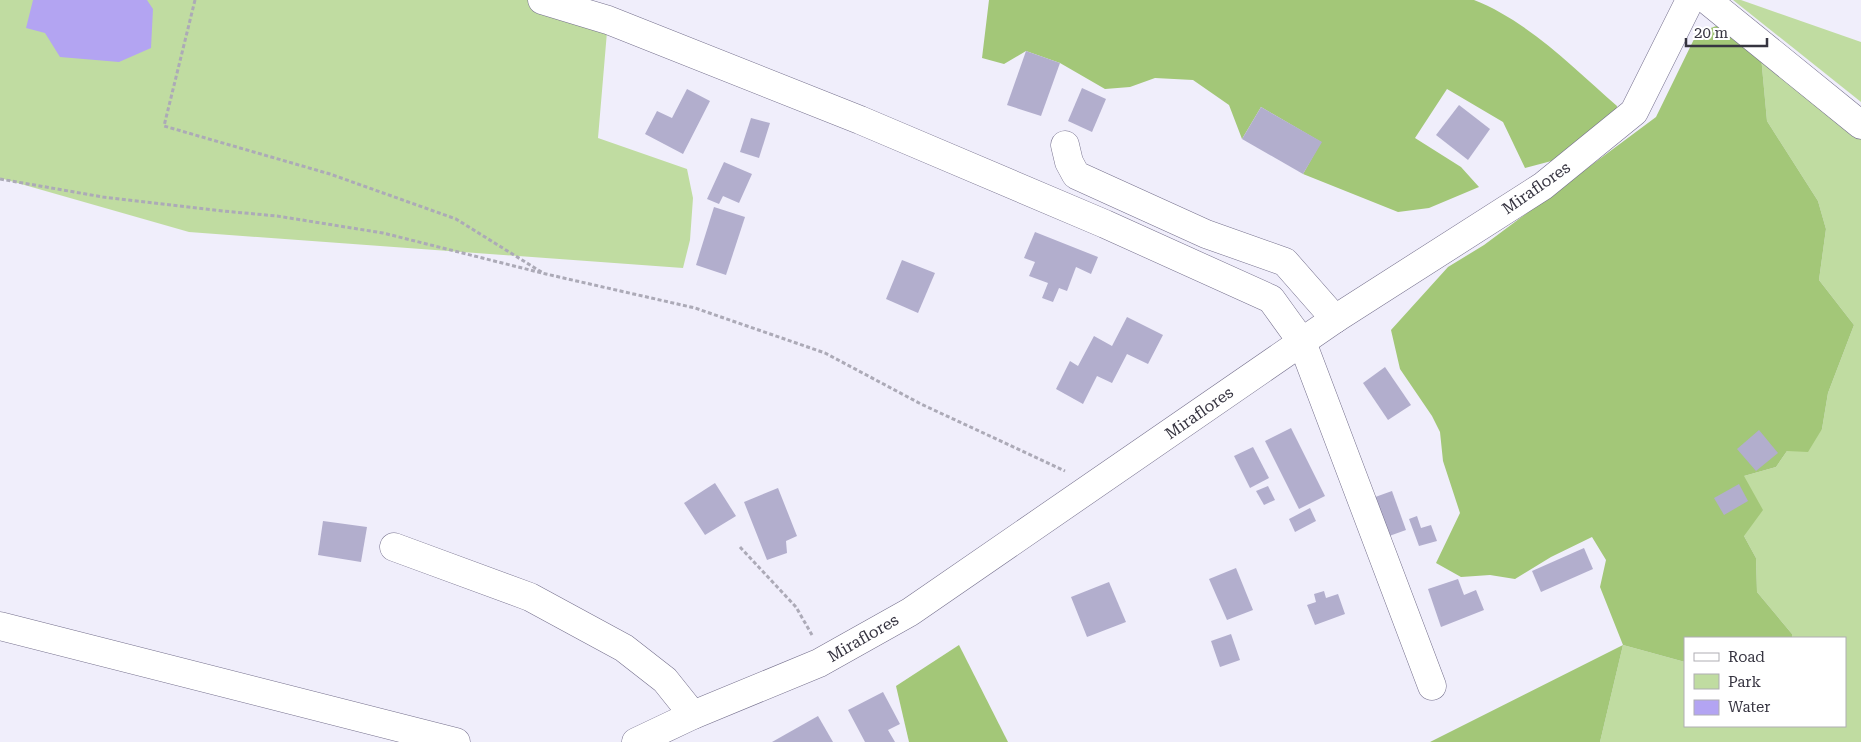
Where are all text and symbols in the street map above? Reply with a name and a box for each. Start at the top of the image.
scale bar [1686,15,1767,47]
text: 20 m [1694,24,1729,42]
street label: Miraflores [1498,157,1574,218]
street label: Miraflores [1161,382,1237,443]
street label: Miraflores [824,610,902,666]
legend [1684,637,1846,727]
text: Road [1728,648,1765,666]
text: Park [1728,673,1762,691]
text: Water [1728,698,1770,716]

